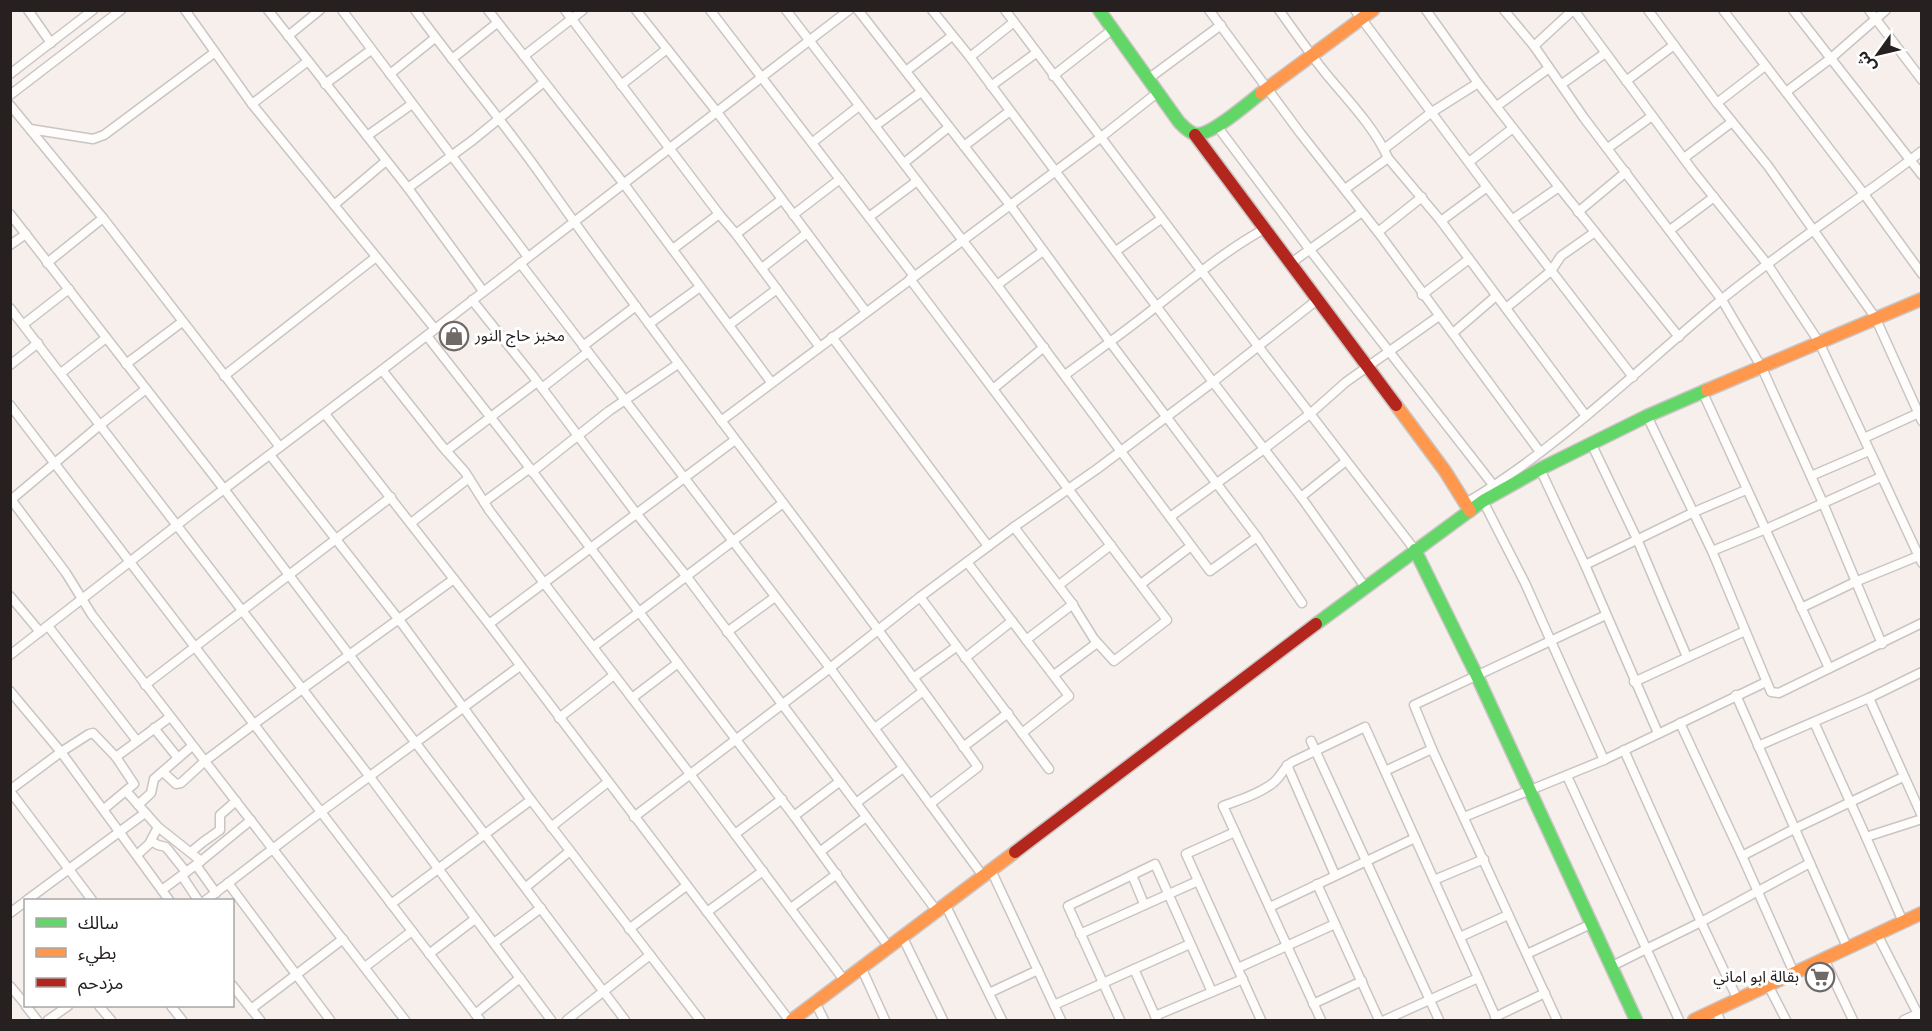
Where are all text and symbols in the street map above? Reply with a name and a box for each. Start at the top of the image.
north arrow [1848,24,1908,84]
text: ش [1846,43,1887,80]
place label: مخبز حاج النور [474,319,565,353]
shop icon: مخبز حاج النور [438,320,470,352]
legend [24,899,234,1007]
text: سالك [78,904,119,942]
text: بطيء [78,934,116,972]
place label: بقالة ابو اماني [1713,960,1799,994]
supermarket icon: بقالة ابو اماني [1804,961,1836,993]
text: مزدحم [78,964,123,1002]

